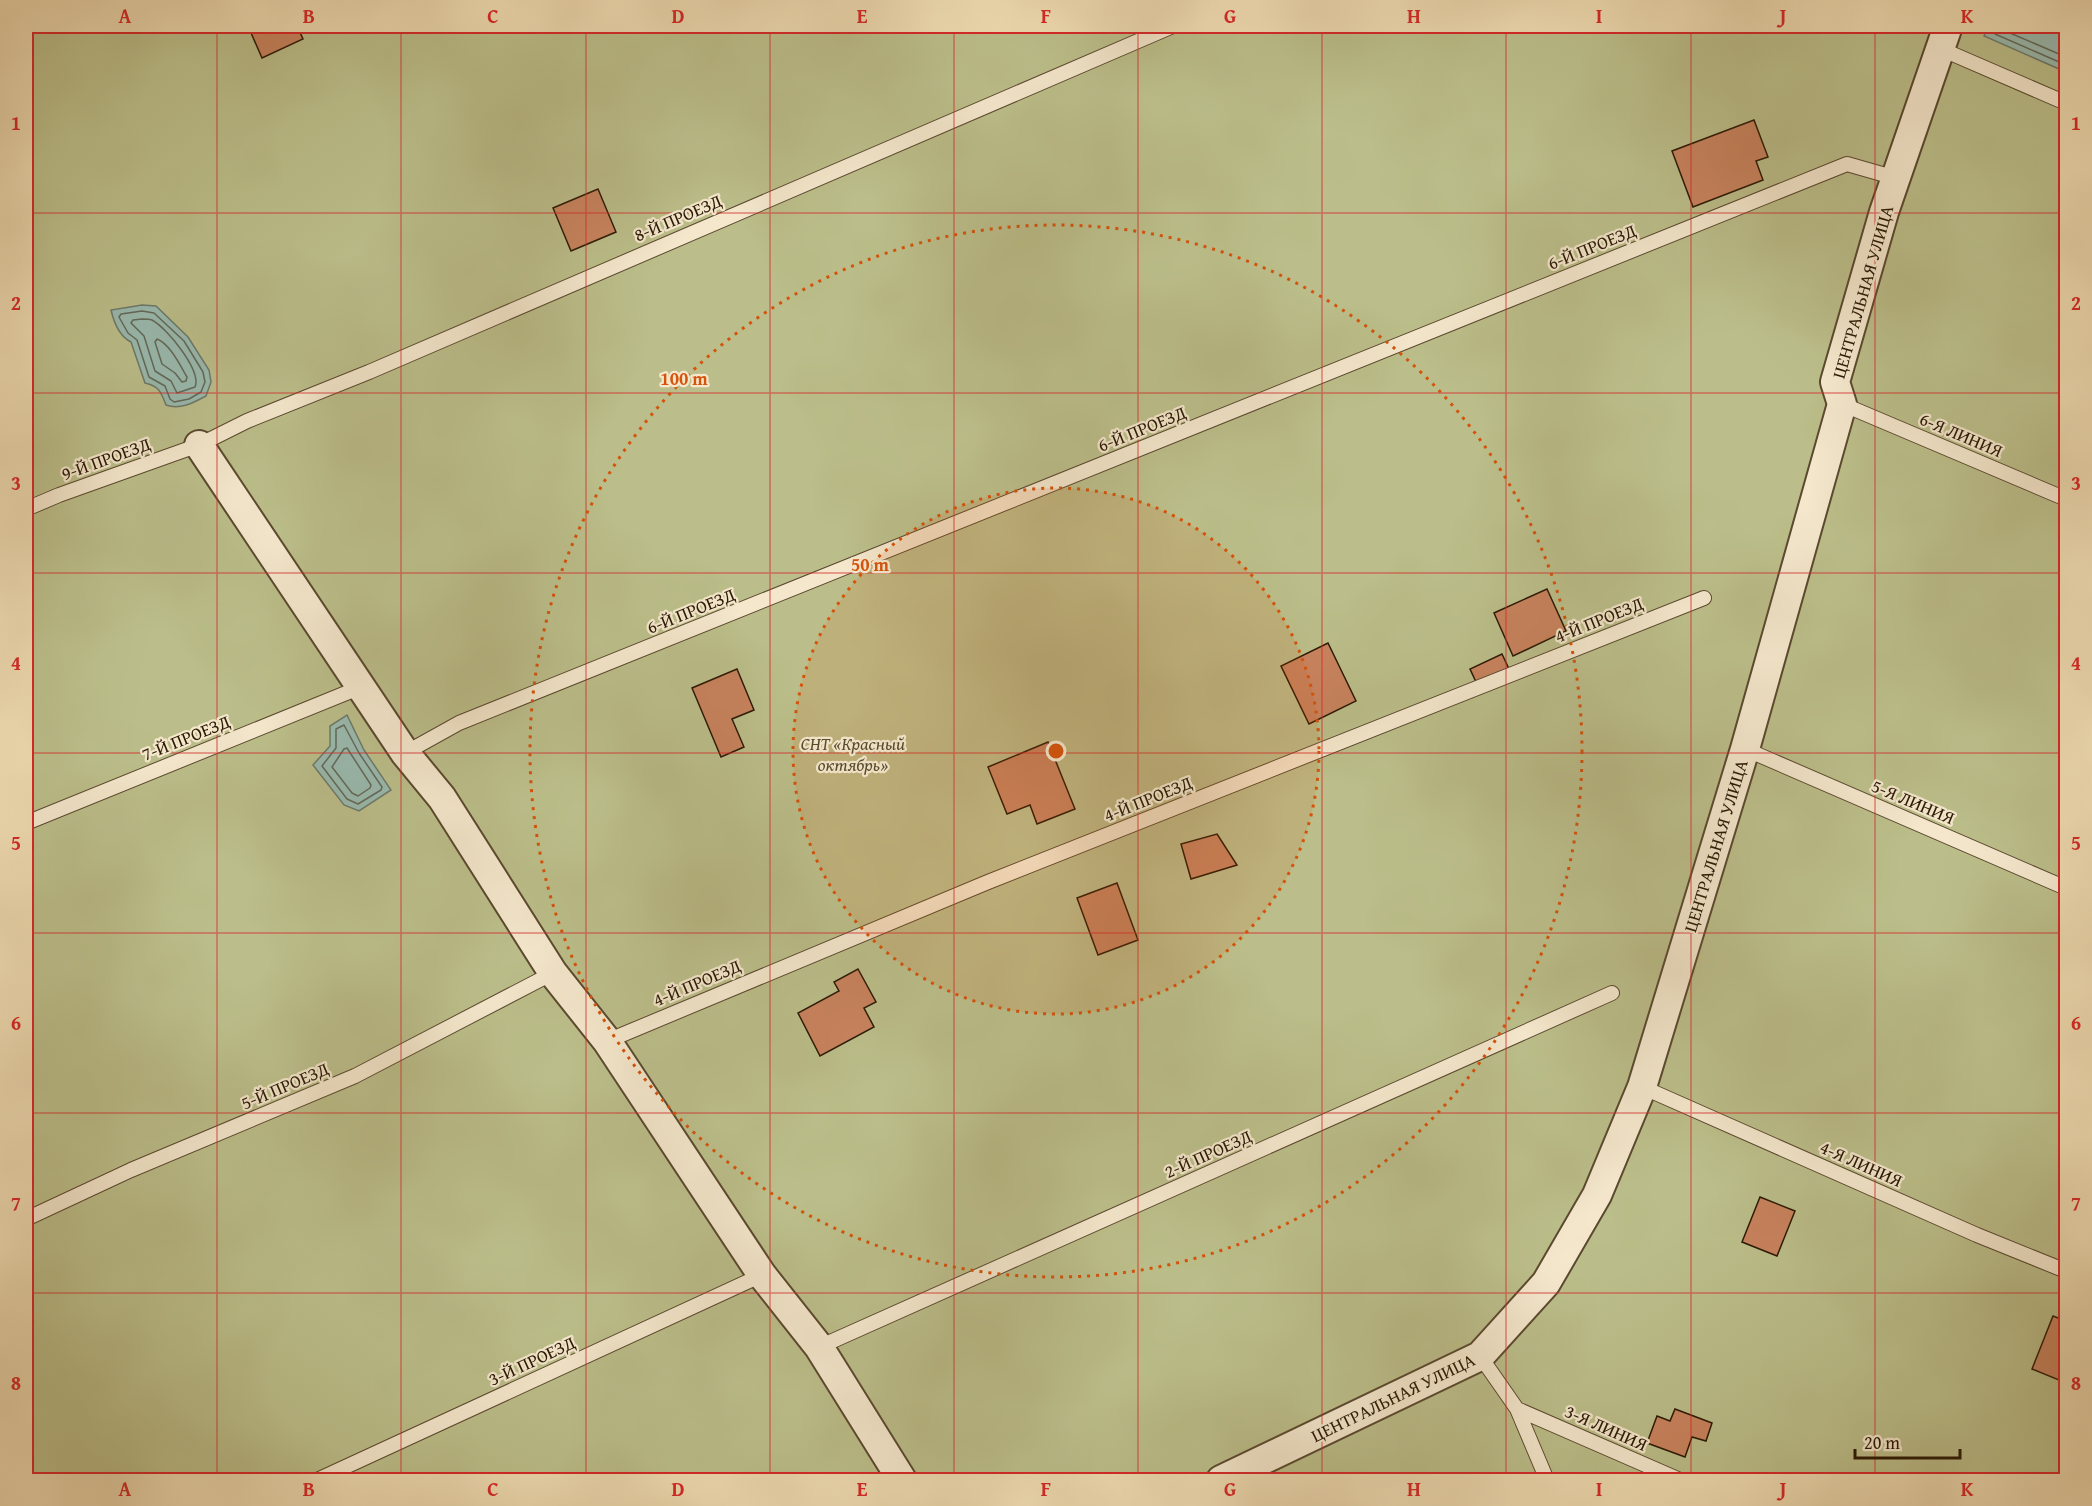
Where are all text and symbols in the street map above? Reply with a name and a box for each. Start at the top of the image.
text: A [119,1,132,30]
text: B [303,1,315,30]
text: C [487,1,499,30]
text: D [671,1,685,30]
text: E [857,1,868,30]
text: F [1041,1,1051,30]
text: G [1224,1,1236,30]
text: H [1407,1,1421,30]
text: I [1596,1,1602,30]
text: J [1777,1,1787,30]
text: K [1961,1,1974,30]
text: 1 [11,108,21,137]
text: 1 [2071,108,2081,137]
street label: 8-Й ПРОЕЗД [630,187,726,248]
street label: ЦЕНТРАЛЬНАЯ УЛИЦА [1825,202,1900,382]
street label: 6-Й ПРОЕЗД [1544,217,1640,276]
text: 2 [11,288,21,317]
text: 2 [2071,288,2081,317]
text: 100 m [660,365,708,392]
street label: 6-Й ПРОЕЗД [1094,399,1190,458]
street label: 6-Я ЛИНИЯ [1916,405,2007,464]
street label: 9-Й ПРОЕЗД [57,430,154,487]
text: 3 [11,468,21,497]
text: 3 [2071,468,2081,497]
text: 50 m [851,551,890,578]
street label: 6-Й ПРОЕЗД [643,581,739,640]
street label: 4-Й ПРОЕЗД [1551,590,1647,649]
text: 4 [11,648,21,677]
text: 4 [2071,648,2081,677]
street label: 7-Й ПРОЕЗД [138,708,234,767]
park label: СНТ «Красный октябрь» [801,730,905,778]
centre of rings [1046,741,1066,761]
street label: ЦЕНТРАЛЬНАЯ УЛИЦА [1676,756,1755,936]
street label: 4-Й ПРОЕЗД [1100,769,1196,828]
street label: 5-Я ЛИНИЯ [1868,772,1959,831]
text: 5 [11,828,21,857]
text: 5 [2071,828,2081,857]
street label: 4-Й ПРОЕЗД [649,952,745,1013]
text: 6 [11,1008,21,1037]
text: 6 [2071,1008,2081,1037]
street label: 5-Й ПРОЕЗД [237,1055,333,1116]
street label: 2-Й ПРОЕЗД [1160,1122,1256,1185]
street label: 4-Я ЛИНИЯ [1816,1133,1907,1194]
text: 7 [11,1188,21,1217]
text: 7 [2071,1188,2081,1217]
street label: 3-Й ПРОЕЗД [484,1329,580,1392]
street label: ЦЕНТРАЛЬНАЯ УЛИЦА [1306,1346,1479,1449]
text: 8 [11,1368,21,1397]
text: 8 [2071,1368,2081,1397]
street label: 3-Я ЛИНИЯ [1561,1397,1652,1458]
scale bar [1855,1422,1960,1460]
text: 20 m [1864,1429,1900,1456]
text: A [119,1474,132,1503]
text: B [303,1474,315,1503]
text: C [487,1474,499,1503]
text: D [671,1474,685,1503]
text: E [857,1474,868,1503]
text: F [1041,1474,1051,1503]
text: G [1224,1474,1236,1503]
text: H [1407,1474,1421,1503]
text: I [1596,1474,1602,1503]
text: J [1777,1474,1787,1503]
text: K [1961,1474,1974,1503]

